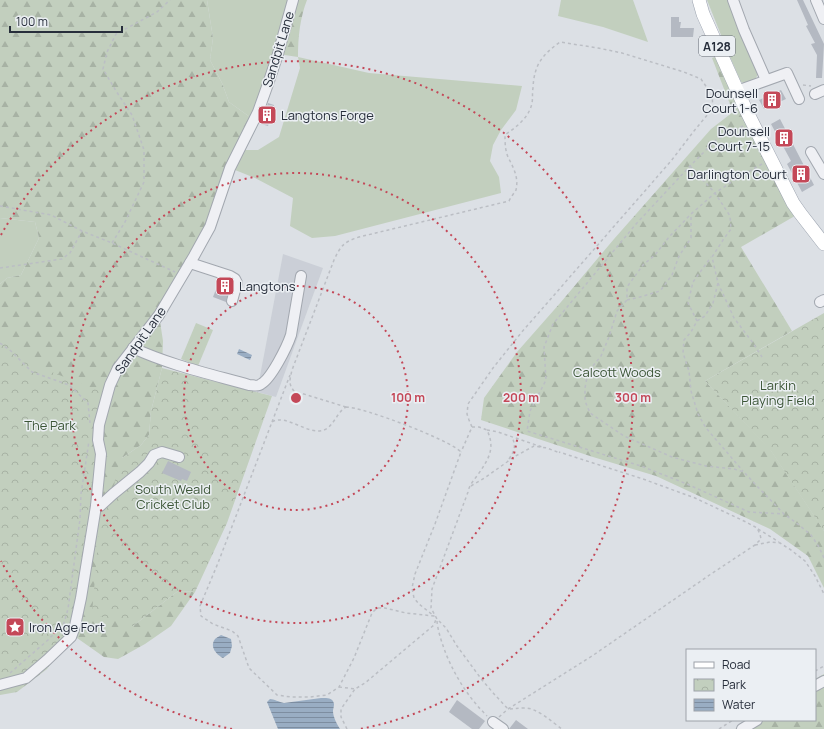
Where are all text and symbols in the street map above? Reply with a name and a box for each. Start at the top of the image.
scale bar [10,8,122,34]
street label: Sandpit Lane [258,9,298,89]
text: 100 m [16,13,48,30]
road number: A128 [699,36,735,56]
place label: Dounsell Court 1-6 [702,84,758,117]
building icon: Dounsell Court 1-6 [761,89,783,111]
building icon: Langtons Forge [256,104,278,126]
place label: Langtons Forge [281,106,374,124]
place label: Dounsell Court 7-15 [708,122,770,155]
building icon: Dounsell Court 7-15 [773,127,795,149]
building icon: Darlington Court [790,163,812,185]
place label: Darlington Court [687,165,787,183]
building icon: Langtons [214,275,236,297]
place label: Langtons [239,277,296,295]
street label: Sandpit Lane [110,302,170,377]
park label: Calcott Woods [573,363,661,381]
park label: Larkin Playing Field [741,376,815,409]
text: 100 m [391,389,425,406]
text: 200 m [503,389,539,406]
text: 300 m [615,389,651,406]
centre of rings [289,391,303,405]
park label: The Park [24,416,76,434]
park label: South Weald Cricket Club [135,480,211,513]
place icon: Iron Age Fort [4,616,26,638]
place label: Iron Age Fort [29,618,105,636]
legend [686,649,816,721]
text: Road [722,656,750,673]
text: Park [722,676,747,693]
text: Water [722,696,756,713]

